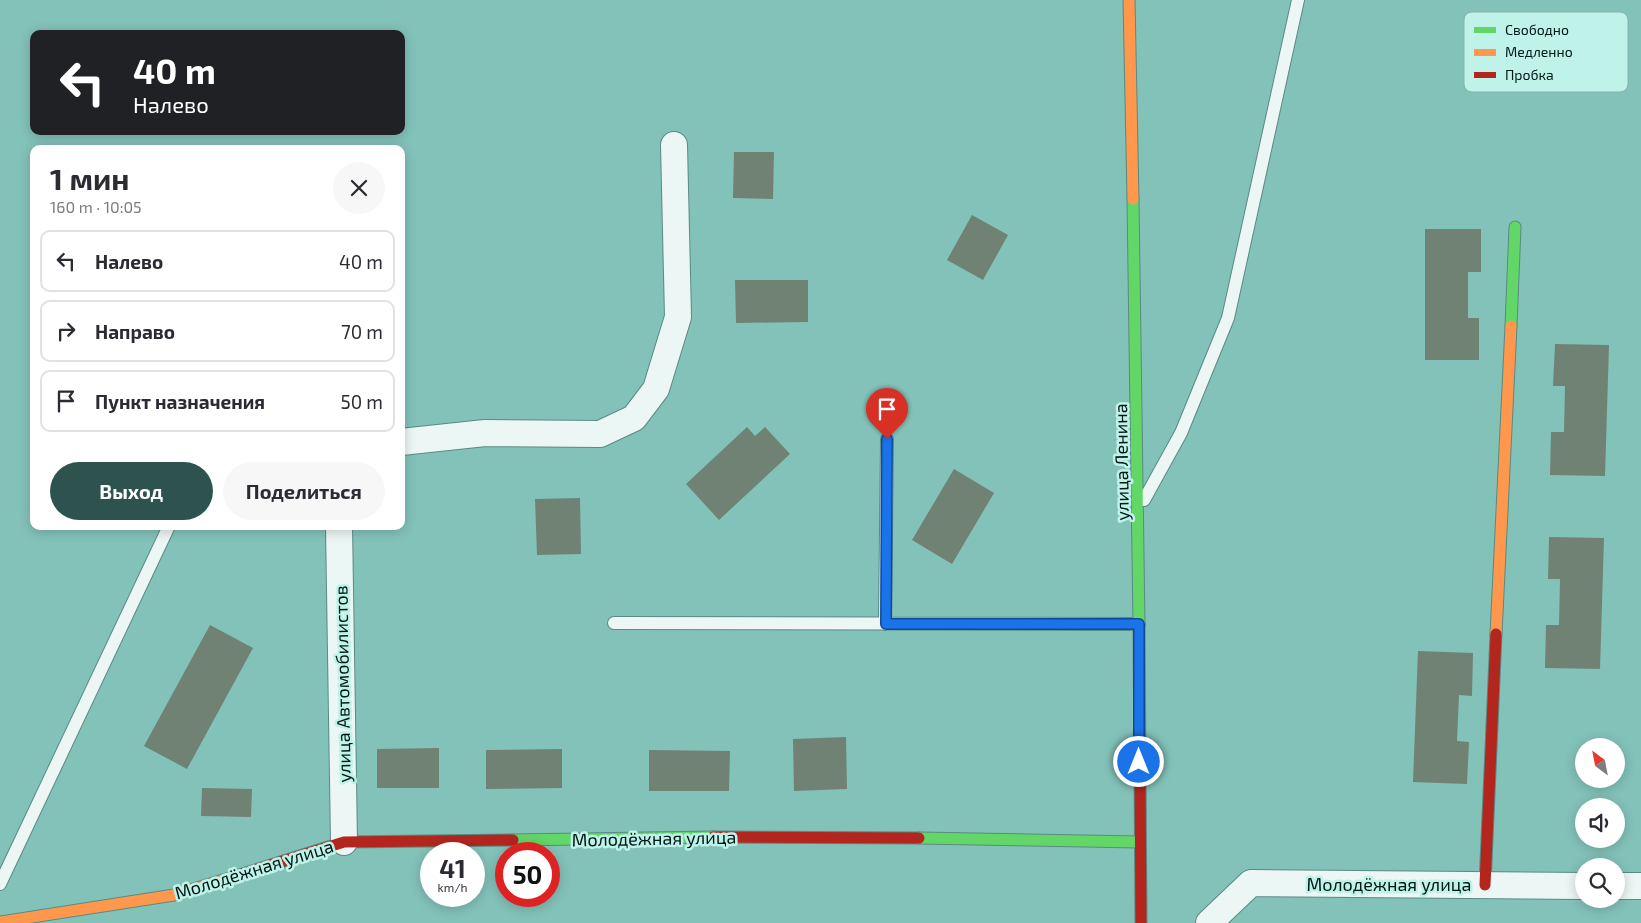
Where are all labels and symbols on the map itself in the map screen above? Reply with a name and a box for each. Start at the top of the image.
legend [1464,12,1628,92]
text: Свободно [1505,21,1569,38]
text: Медленно [1505,43,1573,60]
text: Пробка [1505,66,1554,83]
pin [866,388,908,439]
street label: улица Ленина [1109,403,1133,521]
street label: улица Автомобилистов [329,585,355,783]
position arrow [1112,735,1164,787]
north arrow [1575,738,1625,788]
street label: Молодёжная улица [571,826,737,850]
street label: Молодёжная улица [172,834,336,904]
speed limit sign: 50 [495,842,560,907]
street label: Молодёжная улица [1307,873,1471,895]

